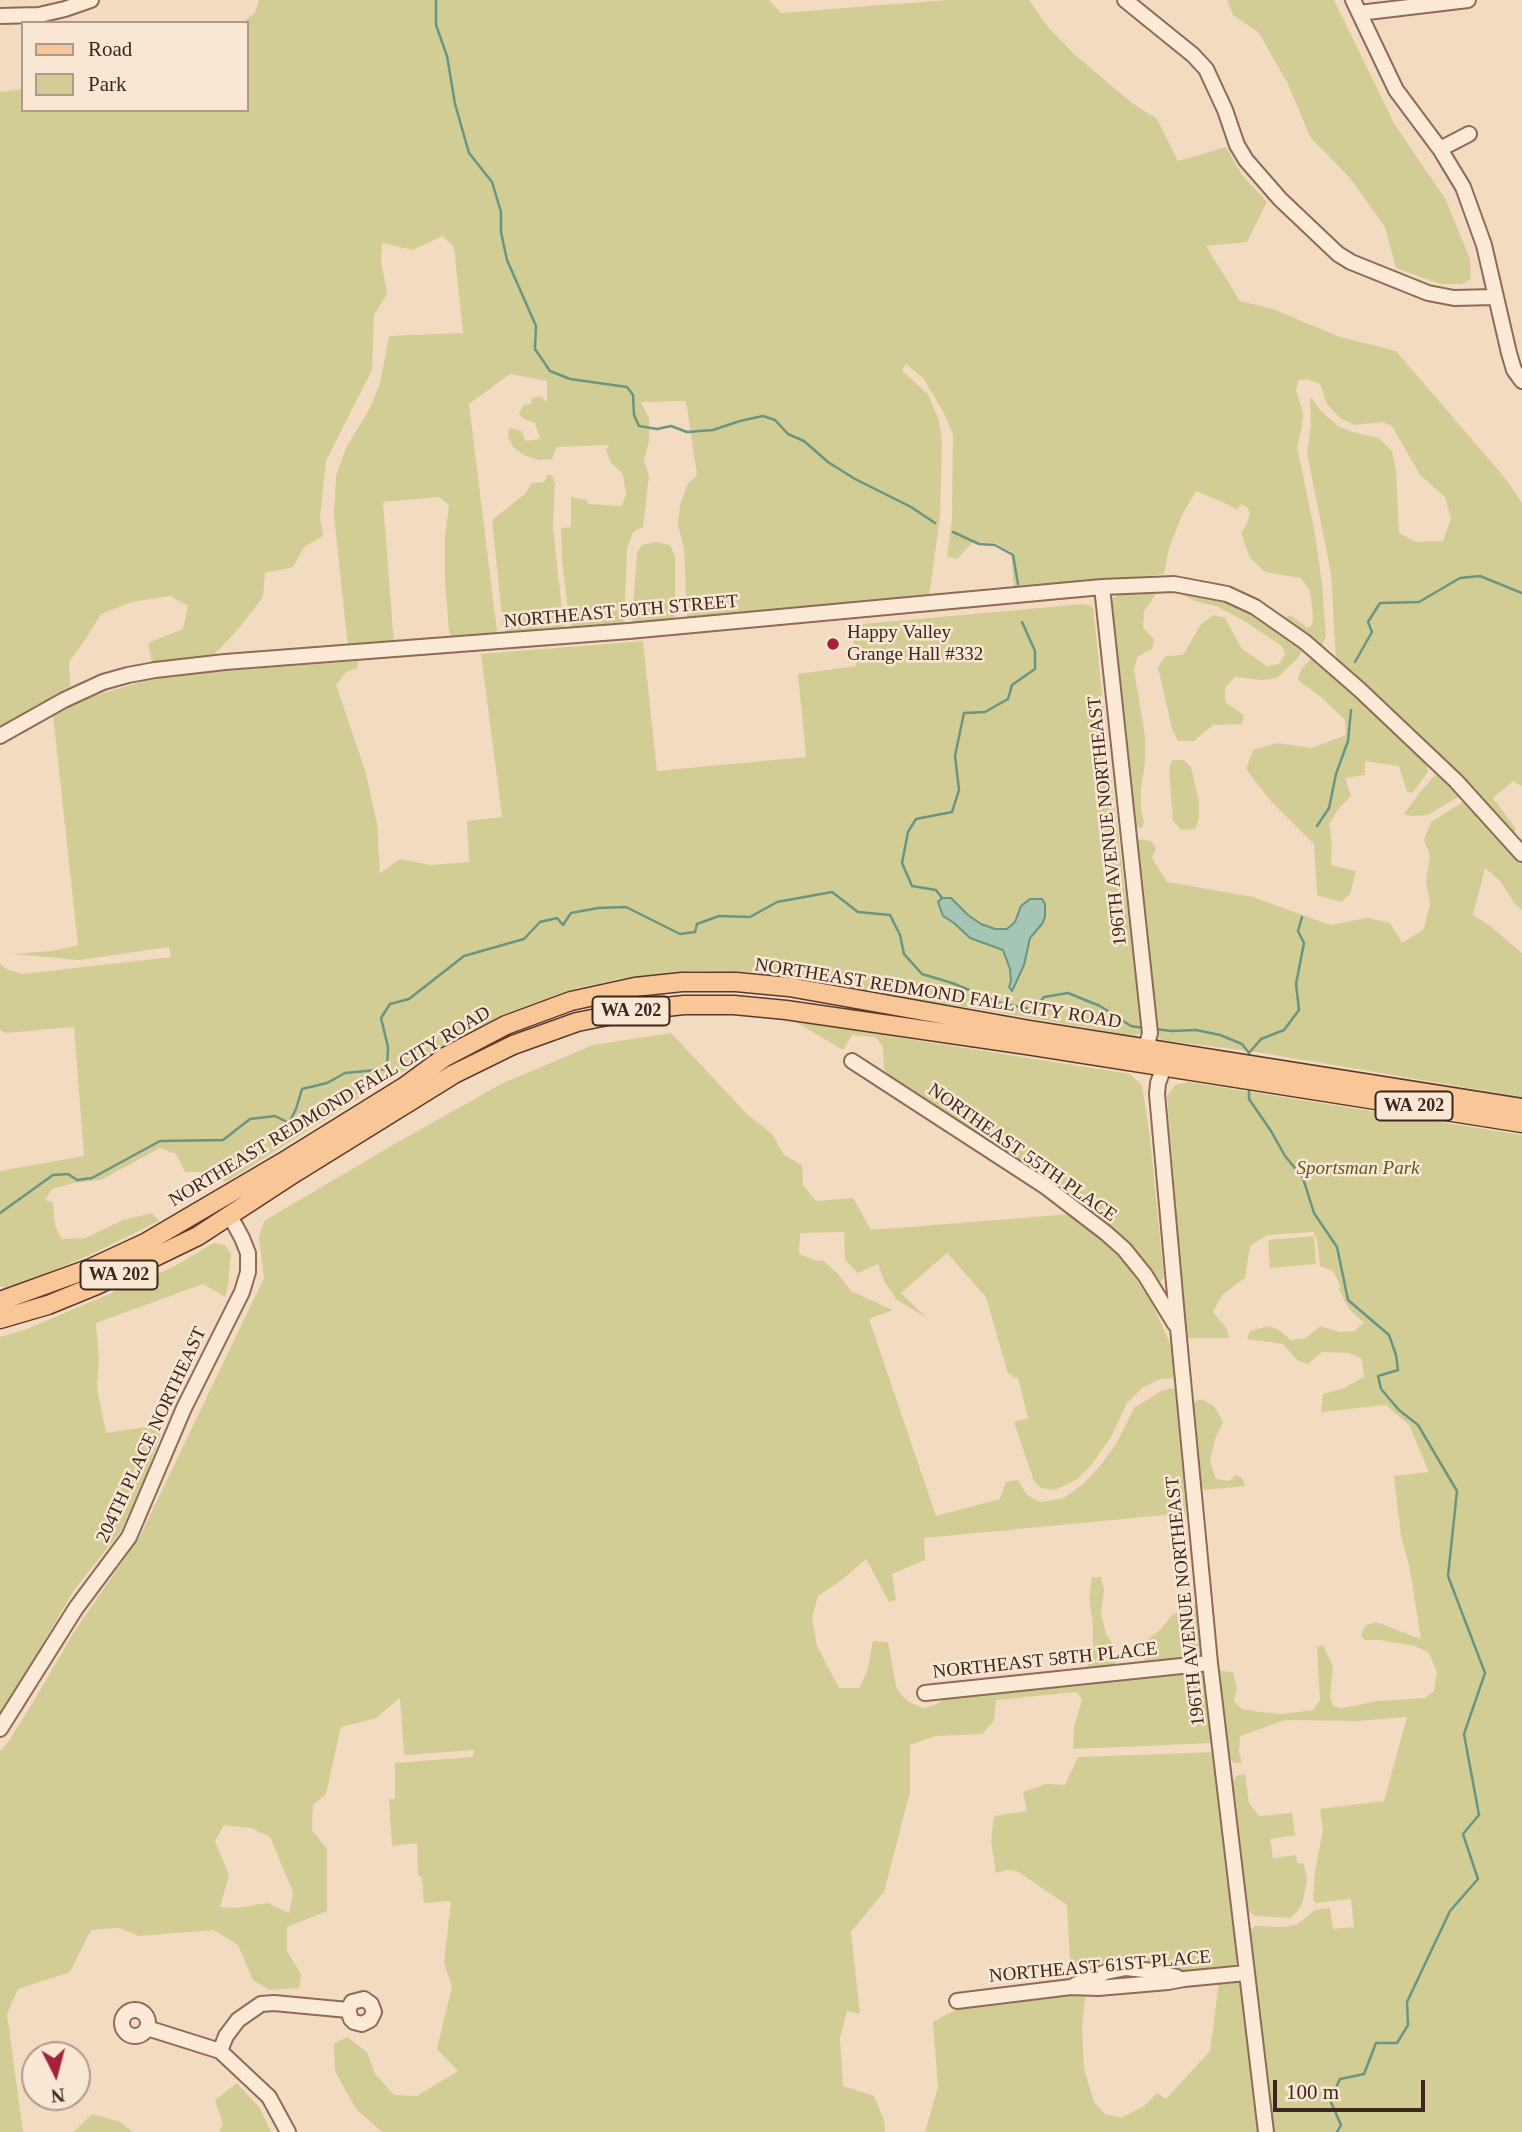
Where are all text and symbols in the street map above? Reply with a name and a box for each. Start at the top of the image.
legend [21,21,248,112]
text: Road [88,37,132,61]
text: Park [88,72,127,96]
street label: NORTHEAST 50TH STREET [503,590,739,634]
place label: Happy Valley Grange Hall #332 [847,622,983,666]
marker: Happy Valley Grange Hall #332 [825,636,841,652]
street label: 196TH AVENUE NORTHEAST [1084,695,1132,947]
street label: NORTHEAST REDMOND FALL CITY ROAD [753,954,1123,1034]
road number: WA 202 [592,996,670,1026]
street label: NORTHEAST REDMOND FALL CITY ROAD [165,1002,495,1212]
street label: NORTHEAST 55TH PLACE [923,1079,1121,1227]
road number: WA 202 [1376,1092,1452,1120]
park label: Sportsman Park [1297,1158,1419,1180]
road number: WA 202 [80,1260,158,1290]
street label: 204TH PLACE NORTHEAST [92,1324,212,1546]
street label: 196TH AVENUE NORTHEAST [1162,1475,1210,1727]
street label: NORTHEAST 58TH PLACE [932,1638,1158,1684]
street label: NORTHEAST 61ST PLACE [988,1946,1212,1988]
north arrow [21,2041,91,2111]
scale bar [1277,2066,1429,2110]
text: 100 m [1286,2080,1339,2104]
text: N [50,2084,66,2107]

